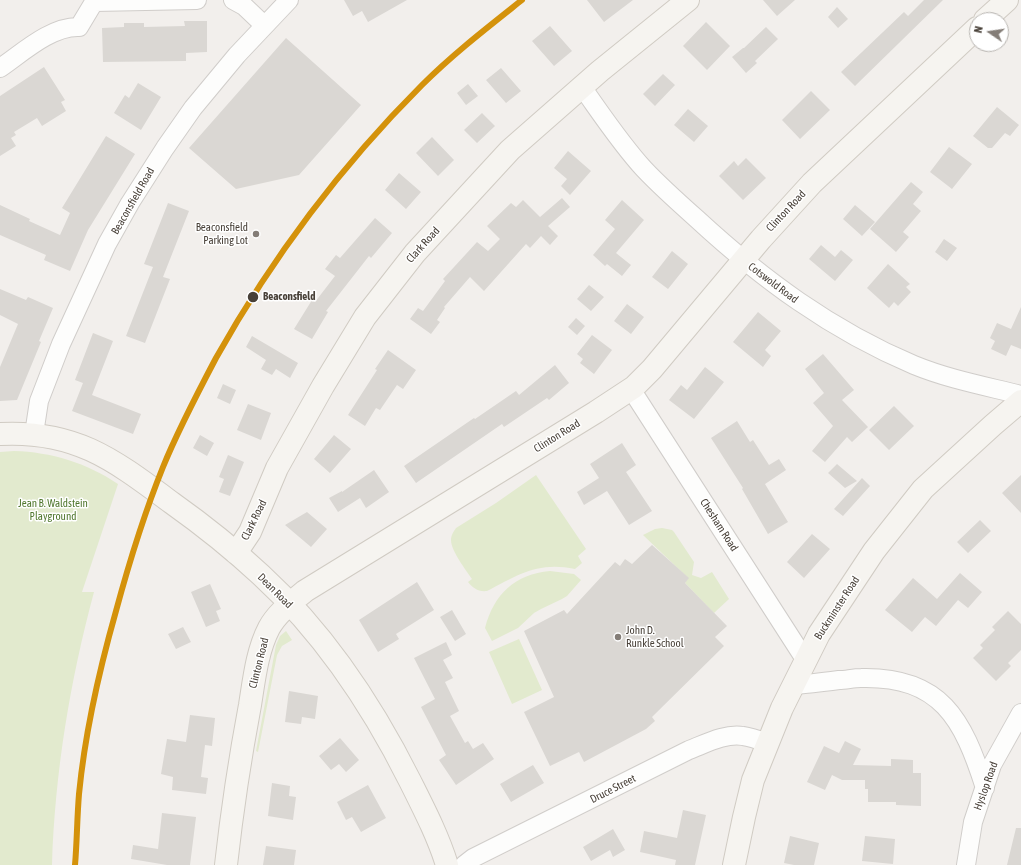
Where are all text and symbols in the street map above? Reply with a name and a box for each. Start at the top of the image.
north arrow [969,12,1009,52]
text: N [972,25,985,34]
street label: Beaconsfield Road [109,165,157,237]
street label: Clinton Road [764,188,808,234]
place label: Beaconsfield Parking Lot [196,221,248,247]
street label: Clark Road [404,224,442,266]
marker: Beaconsfield Parking Lot [251,229,261,239]
street label: Cotswold Road [745,260,801,306]
marker: Beaconsfield [246,290,260,304]
place label: Beaconsfield [263,290,315,304]
street label: Clinton Road [532,417,582,455]
street label: Chesham Road [697,496,741,554]
park label: Jean B. Waldstein Playground [18,497,88,523]
street label: Clark Road [239,498,269,542]
street label: Dean Road [255,571,295,611]
street label: Buckminster Road [812,574,862,642]
place label: John D. Runkle School [626,624,684,650]
marker: John D. Runkle School [613,632,623,642]
street label: Clinton Road [246,636,272,690]
street label: Hyslop Road [971,760,1001,812]
street label: Druce Street [588,772,638,806]

